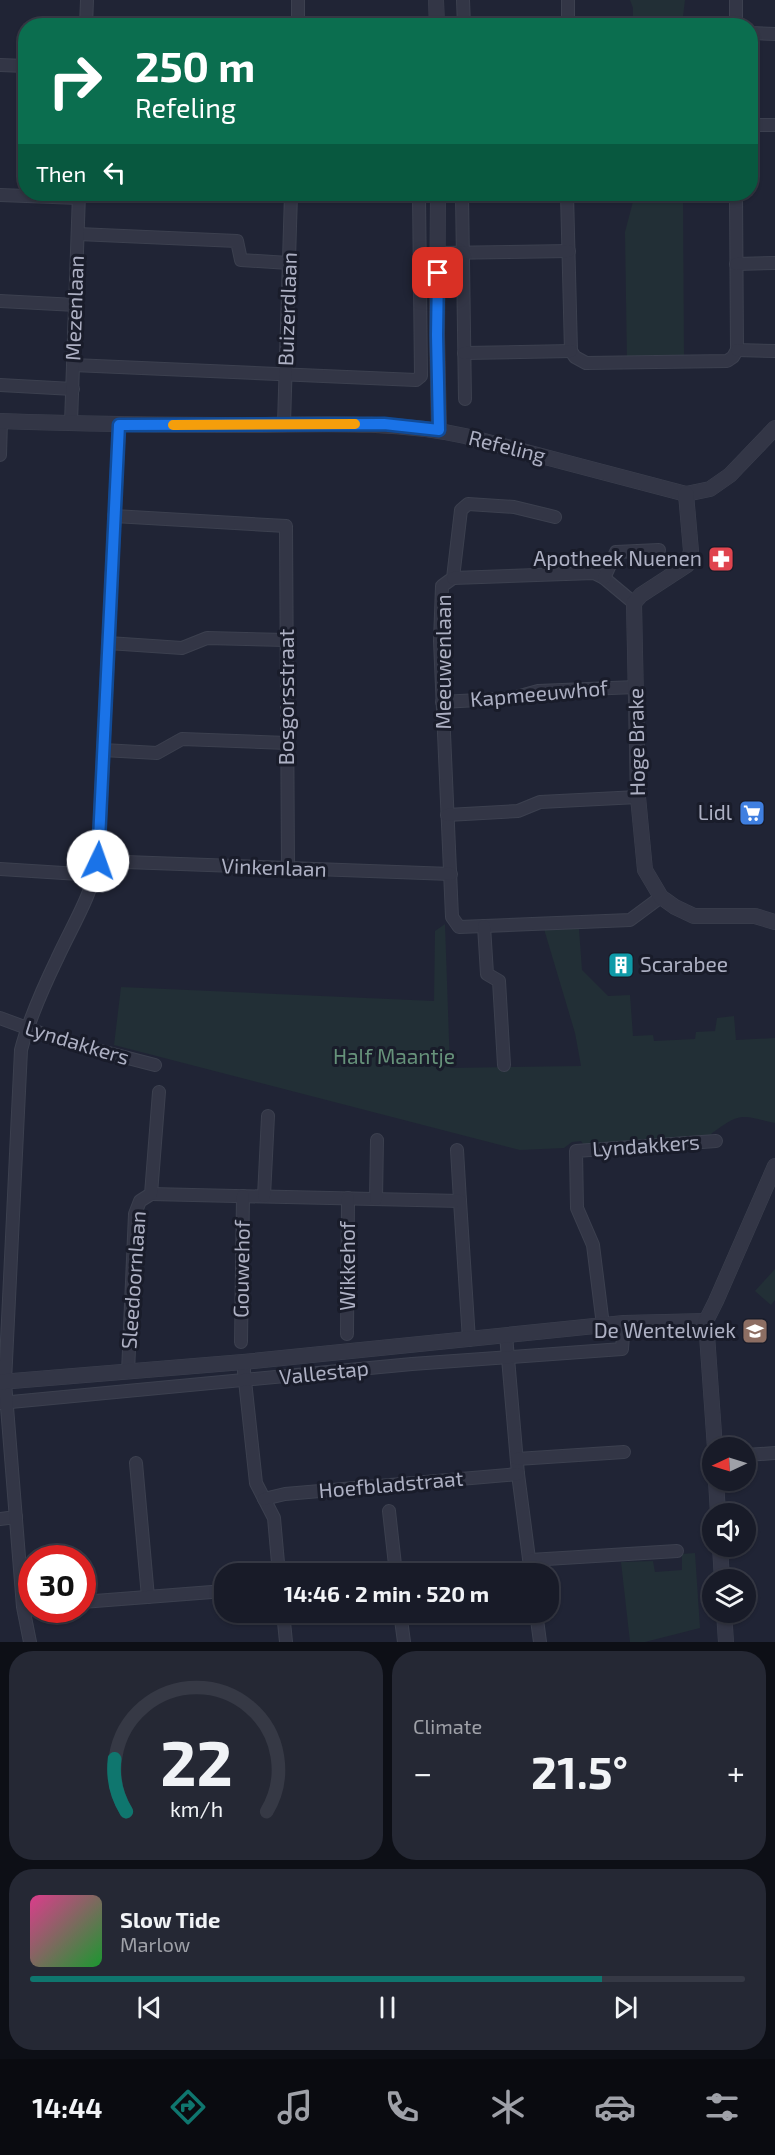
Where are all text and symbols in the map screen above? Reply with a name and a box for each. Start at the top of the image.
text: 250 m [135,40,255,90]
icon: right [36,42,114,120]
text: Refeling [135,91,236,123]
icon: left [98,156,131,189]
text: Then [36,160,86,186]
pin [412,247,463,298]
street label: Buizerdlaan [272,252,301,366]
street label: Mezenlaan [59,255,88,361]
icon: arrive [421,256,454,289]
street label: Refeling [466,424,549,467]
pharmacy icon: Apotheek Nuenen [706,544,736,574]
place label: Apotheek Nuenen [533,545,702,570]
street label: Meeuwenlaan [430,594,455,730]
street label: Bosgorsstraat [273,629,298,765]
street label: Kapmeeuwhof [469,674,610,711]
street label: Hoge Brake [622,688,649,796]
supermarket icon: Lidl [737,798,767,828]
place label: Lidl [698,799,733,824]
position arrow [66,829,130,893]
street label: Vinkenlaan [221,852,327,881]
building icon: Scarabee [606,950,636,980]
place label: Scarabee [640,951,728,976]
street label: Lyndakkers [22,1014,133,1069]
park label: Half Maantje [333,1043,455,1069]
street label: Lyndakkers [591,1128,700,1161]
street label: Sleedoornlaan [115,1210,150,1350]
street label: Gouwehof [227,1219,254,1318]
street label: Wikkehof [334,1220,359,1311]
school or university icon: De Wentelwiek [740,1316,770,1346]
place label: De Wentelwiek [594,1317,736,1342]
street label: Vallestap [278,1354,370,1389]
north arrow [702,1437,756,1491]
map controls [702,1437,756,1623]
street label: Hoefbladstraat [317,1465,464,1502]
button: sound [702,1503,756,1557]
speed limit sign: 30 [18,1545,96,1623]
button: layers [702,1569,756,1623]
text: 14:46 · 2 min · 520 m [284,1580,489,1606]
text: Climate [413,1714,482,1738]
text: 22 [160,1724,232,1799]
text: 21.5° [531,1744,628,1798]
text: − [413,1752,432,1792]
text: + [727,1752,745,1792]
text: km/h [169,1797,223,1822]
text: Slow Tide [120,1906,220,1932]
text: Marlow [120,1932,190,1956]
icon: previous [133,1991,166,2024]
icon: pause [371,1991,404,2024]
icon: next [609,1991,642,2024]
icon: directions [167,2086,209,2128]
icon: music [274,2086,316,2128]
icon: phone [381,2086,423,2128]
icon: climate [487,2086,529,2128]
icon: car [594,2086,636,2128]
icon: filters [701,2086,743,2128]
text: 14:44 [32,2091,103,2123]

